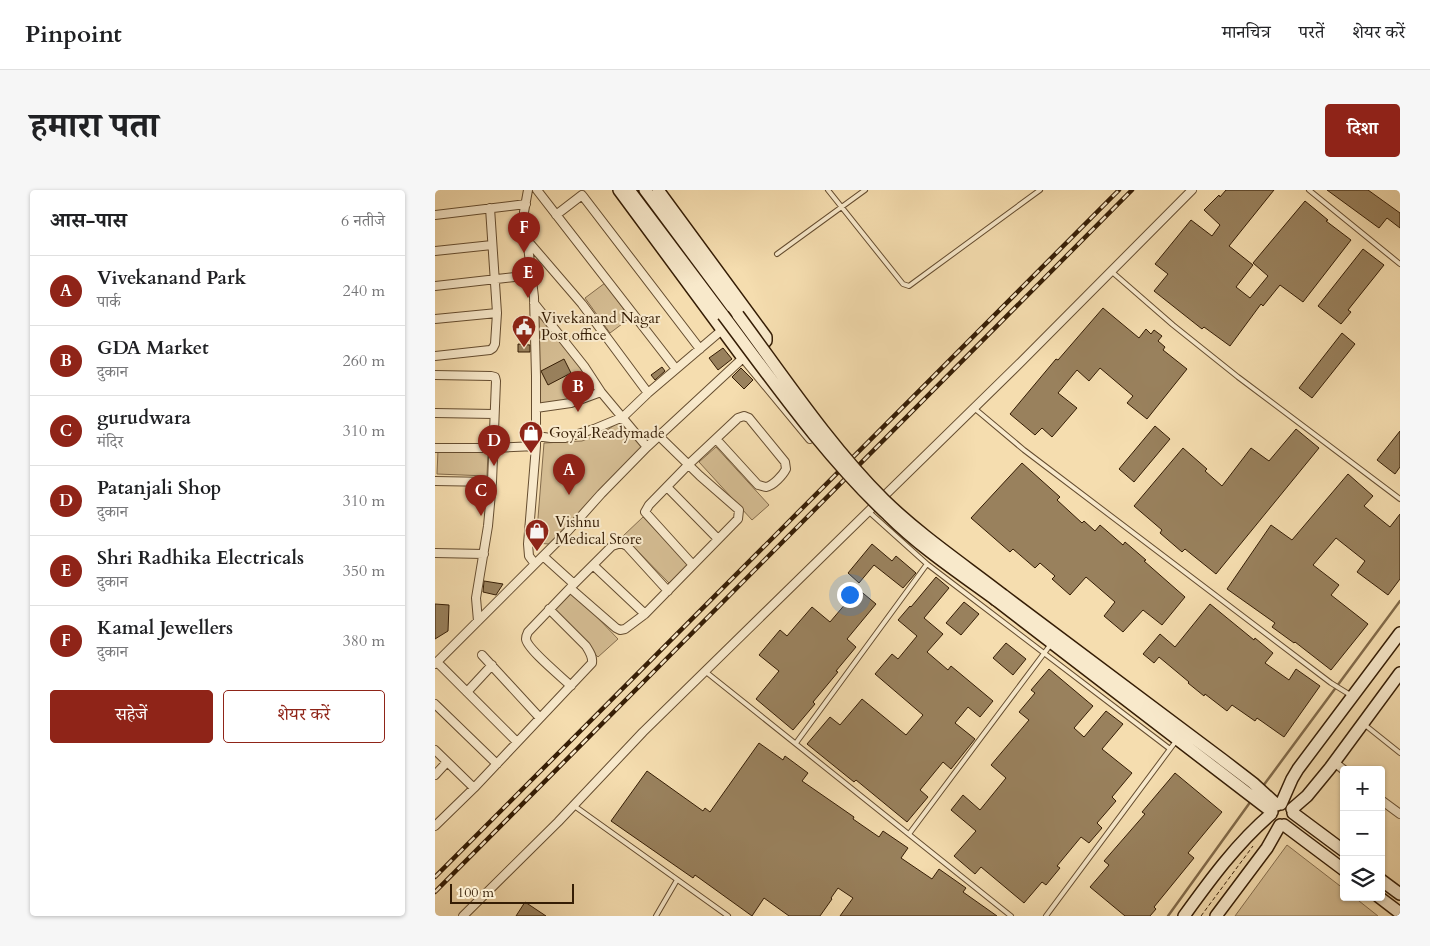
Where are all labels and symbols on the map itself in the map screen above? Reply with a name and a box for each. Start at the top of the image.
pin: F [508,212,540,253]
pin: E [512,257,544,298]
place label: Vivekanand Nagar Post office [541,308,661,345]
public building icon: Vivekanand Nagar Post office [511,314,537,348]
pin: B [562,371,594,412]
shop icon: Goyal Readymade [518,420,544,454]
place label: Goyal Readymade [549,423,665,443]
pin: D [478,425,510,466]
pin: A [553,454,585,495]
pin: C [465,475,497,516]
place label: Vishnu Medical Store [555,512,642,549]
shop icon: Vishnu Medical Store [524,518,550,552]
your location [837,582,863,608]
scale bar [450,881,574,904]

